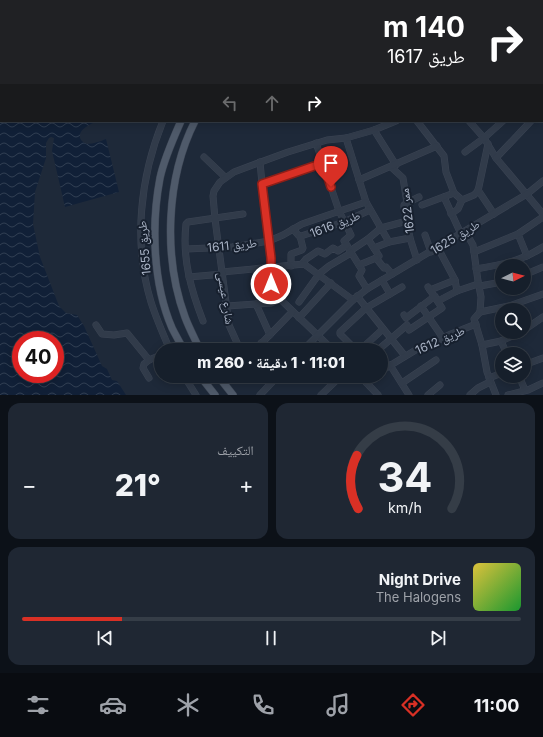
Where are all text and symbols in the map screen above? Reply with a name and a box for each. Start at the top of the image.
text: 140 m [383,10,465,44]
icon: right [479,16,531,68]
text: طريق 1617 [387,46,465,67]
icon: left [219,92,241,114]
icon: ahead [261,92,283,114]
icon: right [303,92,325,114]
pin [314,146,348,187]
icon: arrive [320,152,342,174]
street label: ممر 1622 [397,187,417,235]
street label: طريق 1616 [308,208,362,241]
street label: طريق 1625 [428,216,483,258]
street label: طريق 1655 [134,220,154,276]
street label: طريق 1611 [206,235,258,255]
north arrow [495,259,531,295]
map controls [495,259,531,383]
position arrow [250,263,292,305]
street label: شارع عيسى [213,271,238,325]
button: search [495,303,531,339]
street label: طريق 1612 [413,322,467,358]
speed limit sign: 40 [12,331,64,383]
button: layers [495,347,531,383]
text: 11:01 · 1 دقيقة · 260 m [197,353,345,372]
text: التكييف [217,442,254,458]
text: 34 [378,452,433,502]
text: 21° [115,467,161,503]
text: − [22,472,37,498]
text: + [239,472,253,498]
text: km/h [388,499,422,516]
text: Night Drive [379,570,461,589]
text: The Halogens [376,589,461,605]
icon: previous [94,627,116,649]
icon: pause [260,627,282,649]
icon: next [427,627,449,649]
icon: filters [24,691,52,719]
icon: car [99,691,127,719]
icon: climate [174,691,202,719]
icon: phone [249,691,277,719]
icon: music [324,691,352,719]
icon: directions [399,691,427,719]
text: 11:00 [474,695,520,716]

